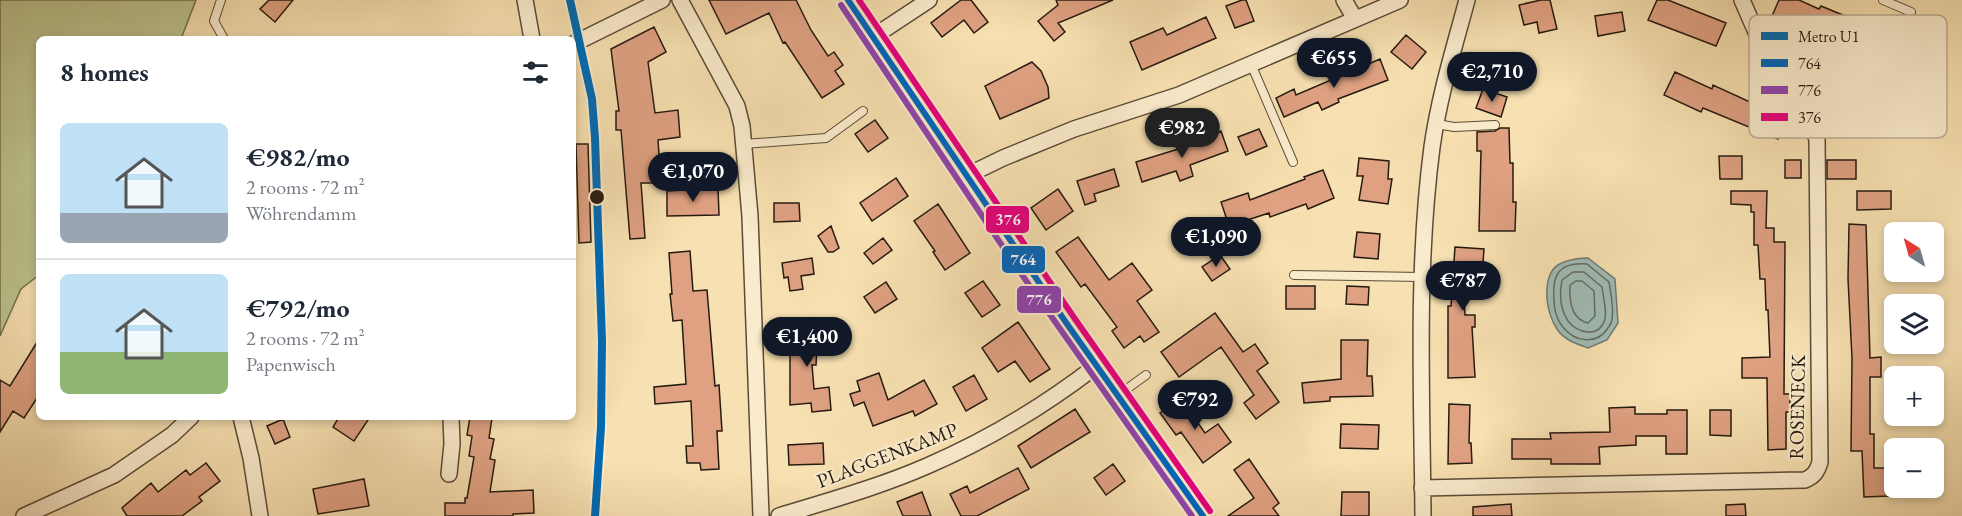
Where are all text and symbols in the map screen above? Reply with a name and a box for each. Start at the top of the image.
legend [1749,15,1947,138]
text: Metro U1 [1798,26,1859,47]
pin: €655 [1298,38,1370,89]
text: €655 [1311,44,1357,70]
pin: €2,710 [1443,52,1541,103]
text: 764 [1798,53,1821,74]
text: 8 homes [60,55,149,89]
icon: filters [519,56,552,89]
text: €2,710 [1461,58,1523,84]
text: 776 [1798,80,1821,101]
text: 376 [1798,107,1821,128]
pin: €982 [1146,108,1218,159]
text: €982 [1159,114,1205,140]
text: €982/mo [246,140,349,174]
icon: home [108,147,180,219]
pin: €1,070 [644,152,742,203]
text: €1,070 [662,158,724,184]
text: 2 rooms · 72 m² [246,174,365,200]
unlabelled marker [588,188,606,206]
text: Wöhrendamm [246,200,356,226]
line badge: 376 [985,205,1030,234]
text: 376 [995,209,1021,230]
pin: €1,090 [1167,217,1265,268]
north arrow [1884,222,1944,282]
map controls [1884,222,1944,498]
text: €1,090 [1185,223,1247,249]
line badge: 764 [1001,245,1046,274]
text: 764 [1010,249,1036,270]
pin: €787 [1427,261,1499,312]
text: €787 [1440,267,1486,293]
line badge: 776 [1016,285,1062,314]
text: 776 [1026,289,1052,310]
text: €792/mo [246,291,349,325]
button: layers [1884,294,1944,354]
icon: home [108,298,180,370]
pin: €1,400 [758,317,856,368]
text: €1,400 [776,323,838,349]
text: 2 rooms · 72 m² [246,325,365,351]
text: Papenwisch [246,351,336,377]
street label: ROSENECK [1783,354,1811,460]
button: + [1884,366,1944,426]
pin: €792 [1159,380,1231,431]
text: €792 [1172,386,1218,412]
street label: PLAGGENKAMP [813,416,961,494]
button: − [1884,438,1944,498]

